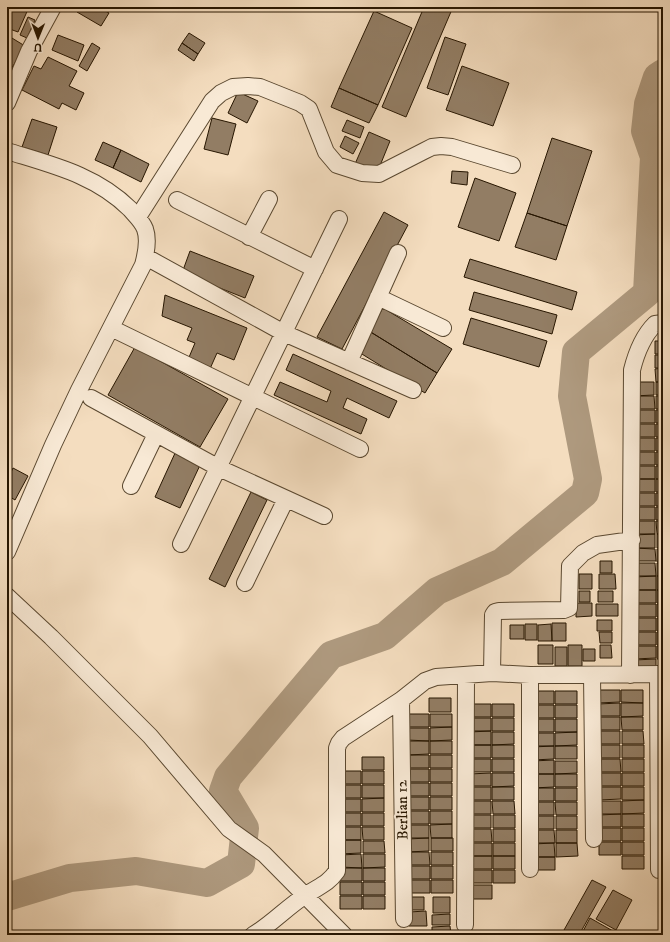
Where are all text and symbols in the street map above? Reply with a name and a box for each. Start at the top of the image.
north arrow [18,18,58,58]
text: U [33,40,42,54]
street label: Berlian 12 [392,779,413,840]

